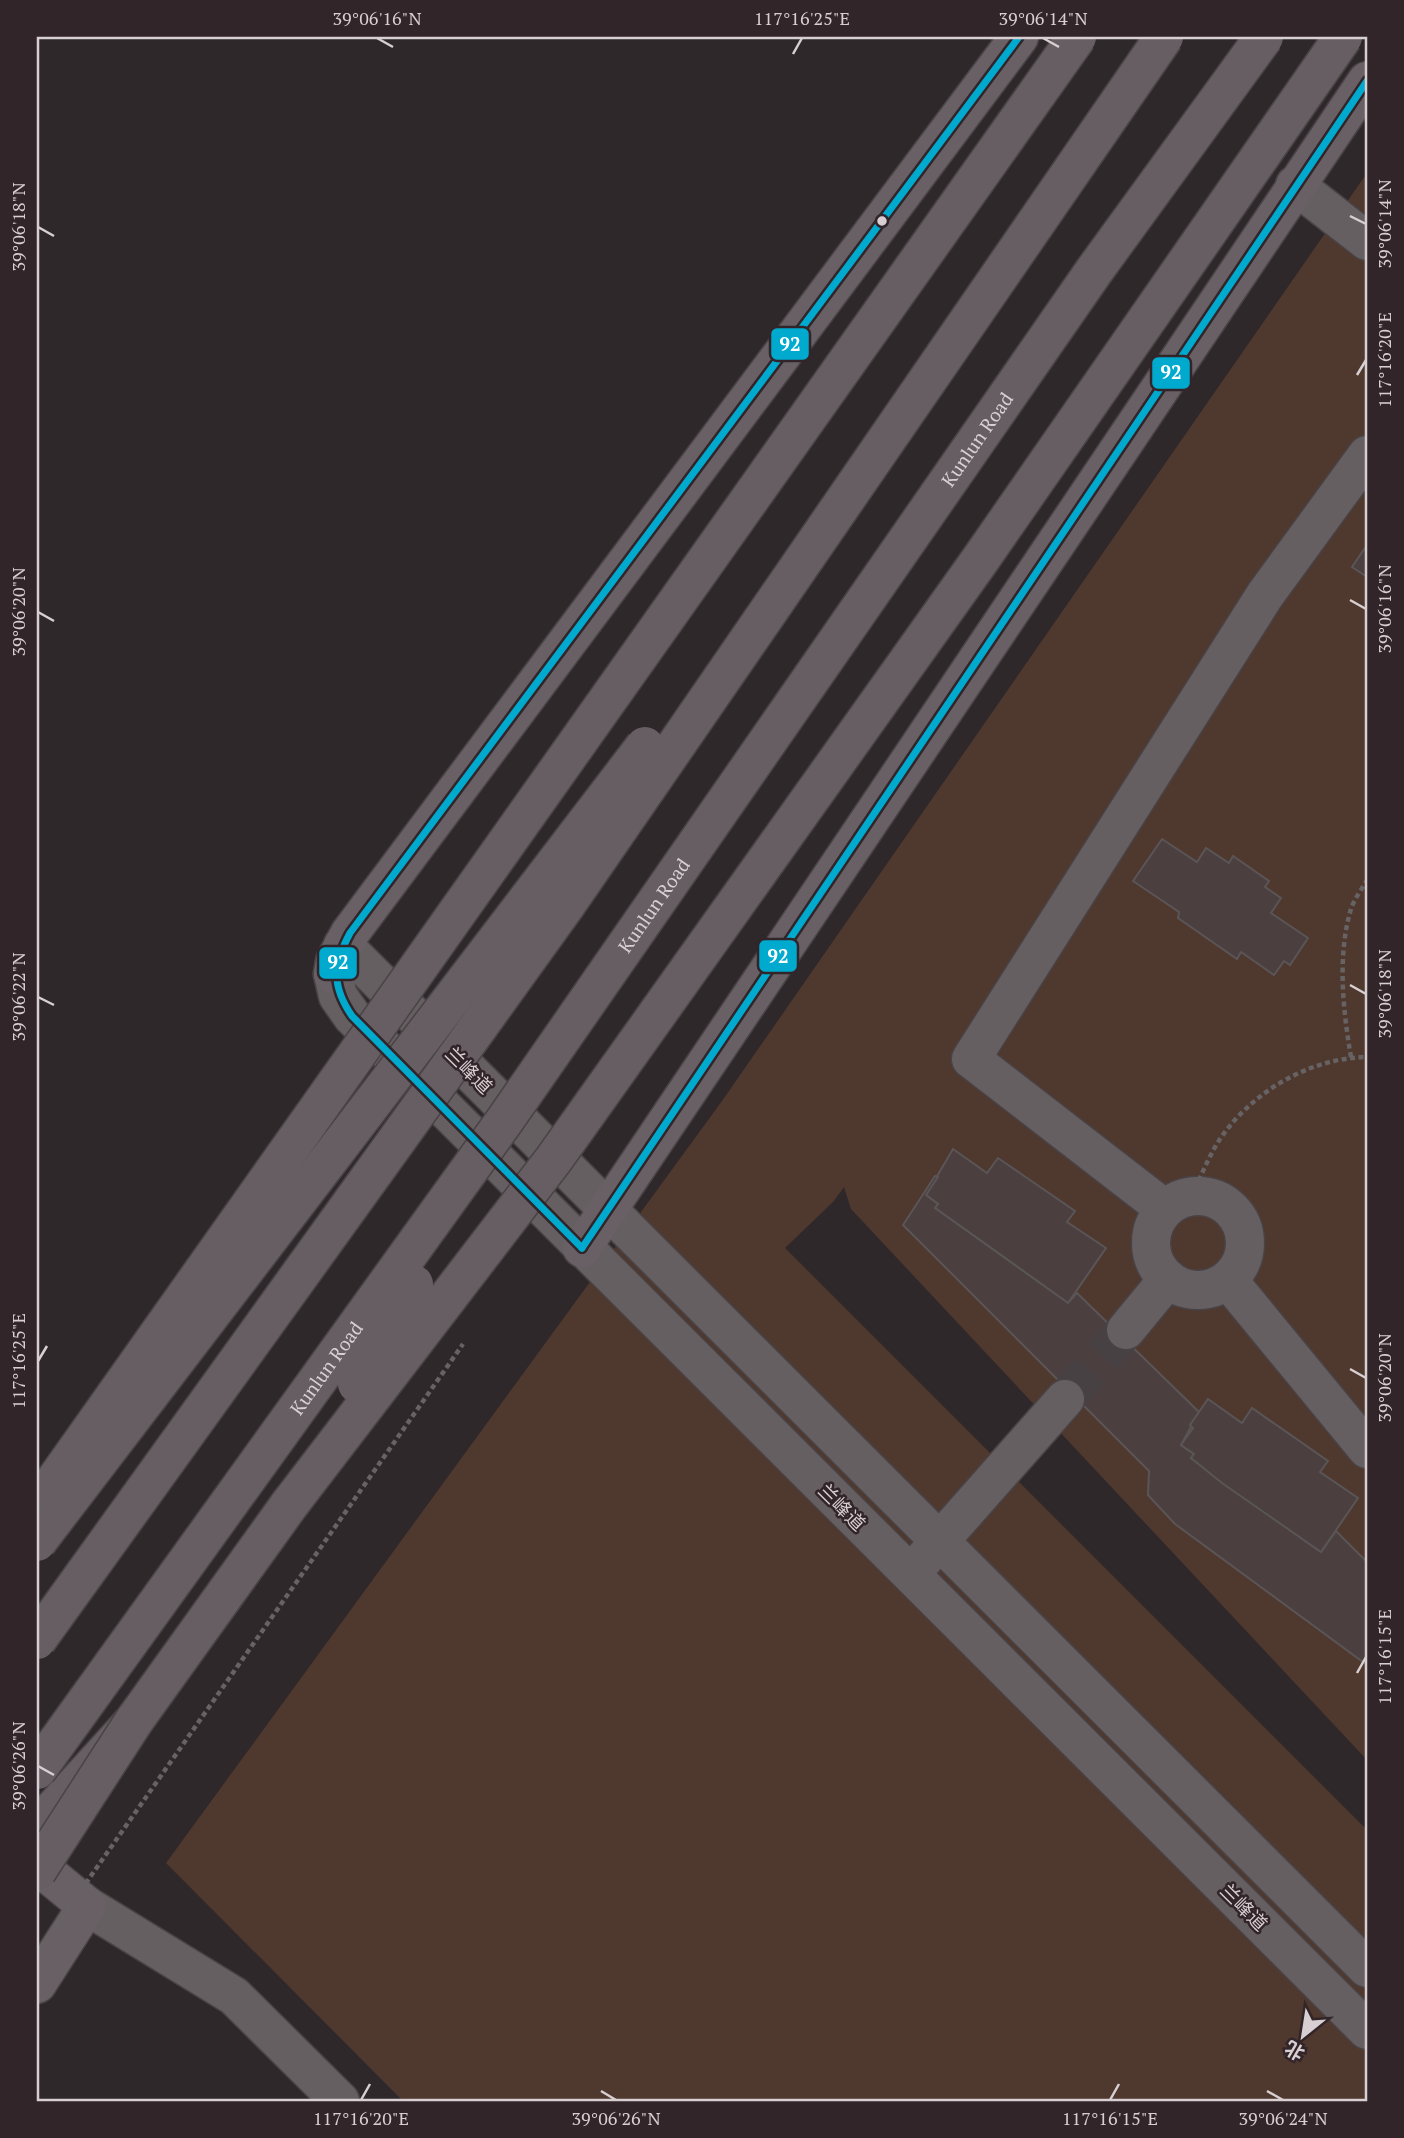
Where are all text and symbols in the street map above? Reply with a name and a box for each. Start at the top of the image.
text: 39°06'16"N [332,6,422,30]
text: 117°16'25"E [754,6,850,30]
text: 39°06'14"N [998,6,1088,30]
text: 39°06'14"N [1372,179,1396,269]
text: 39°06'18"N [6,182,30,272]
unlabelled marker [875,214,889,228]
text: 117°16'20"E [1372,312,1396,408]
line badge: 92 [770,327,810,361]
text: 92 [779,331,801,356]
line badge: 92 [1151,356,1191,390]
text: 92 [1160,359,1182,384]
street label: Kunlun Road [935,387,1018,491]
text: 39°06'16"N [1372,564,1396,654]
text: 39°06'20"N [6,567,30,657]
street label: Kunlun Road [612,853,695,957]
line badge: 92 [758,939,798,973]
text: 92 [767,943,789,968]
line badge: 92 [318,946,358,980]
text: 92 [327,949,349,974]
text: 39°06'18"N [1372,949,1396,1039]
text: 39°06'22"N [6,952,30,1042]
street label: 兰峰道 [440,1041,498,1099]
text: 117°16'25"E [6,1313,30,1409]
street label: Kunlun Road [284,1316,368,1420]
text: 39°06'20"N [1372,1333,1396,1423]
street label: 兰峰道 [813,1478,871,1536]
text: 117°16'15"E [1372,1609,1396,1705]
text: 39°06'26"N [6,1721,30,1811]
street label: 兰峰道 [1215,1878,1273,1936]
north arrow [1268,2002,1338,2072]
text: 北 [1280,2036,1309,2067]
text: 117°16'20"E [313,2106,409,2130]
text: 39°06'26"N [571,2106,661,2130]
text: 117°16'15"E [1062,2106,1158,2130]
text: 39°06'24"N [1238,2106,1328,2130]

